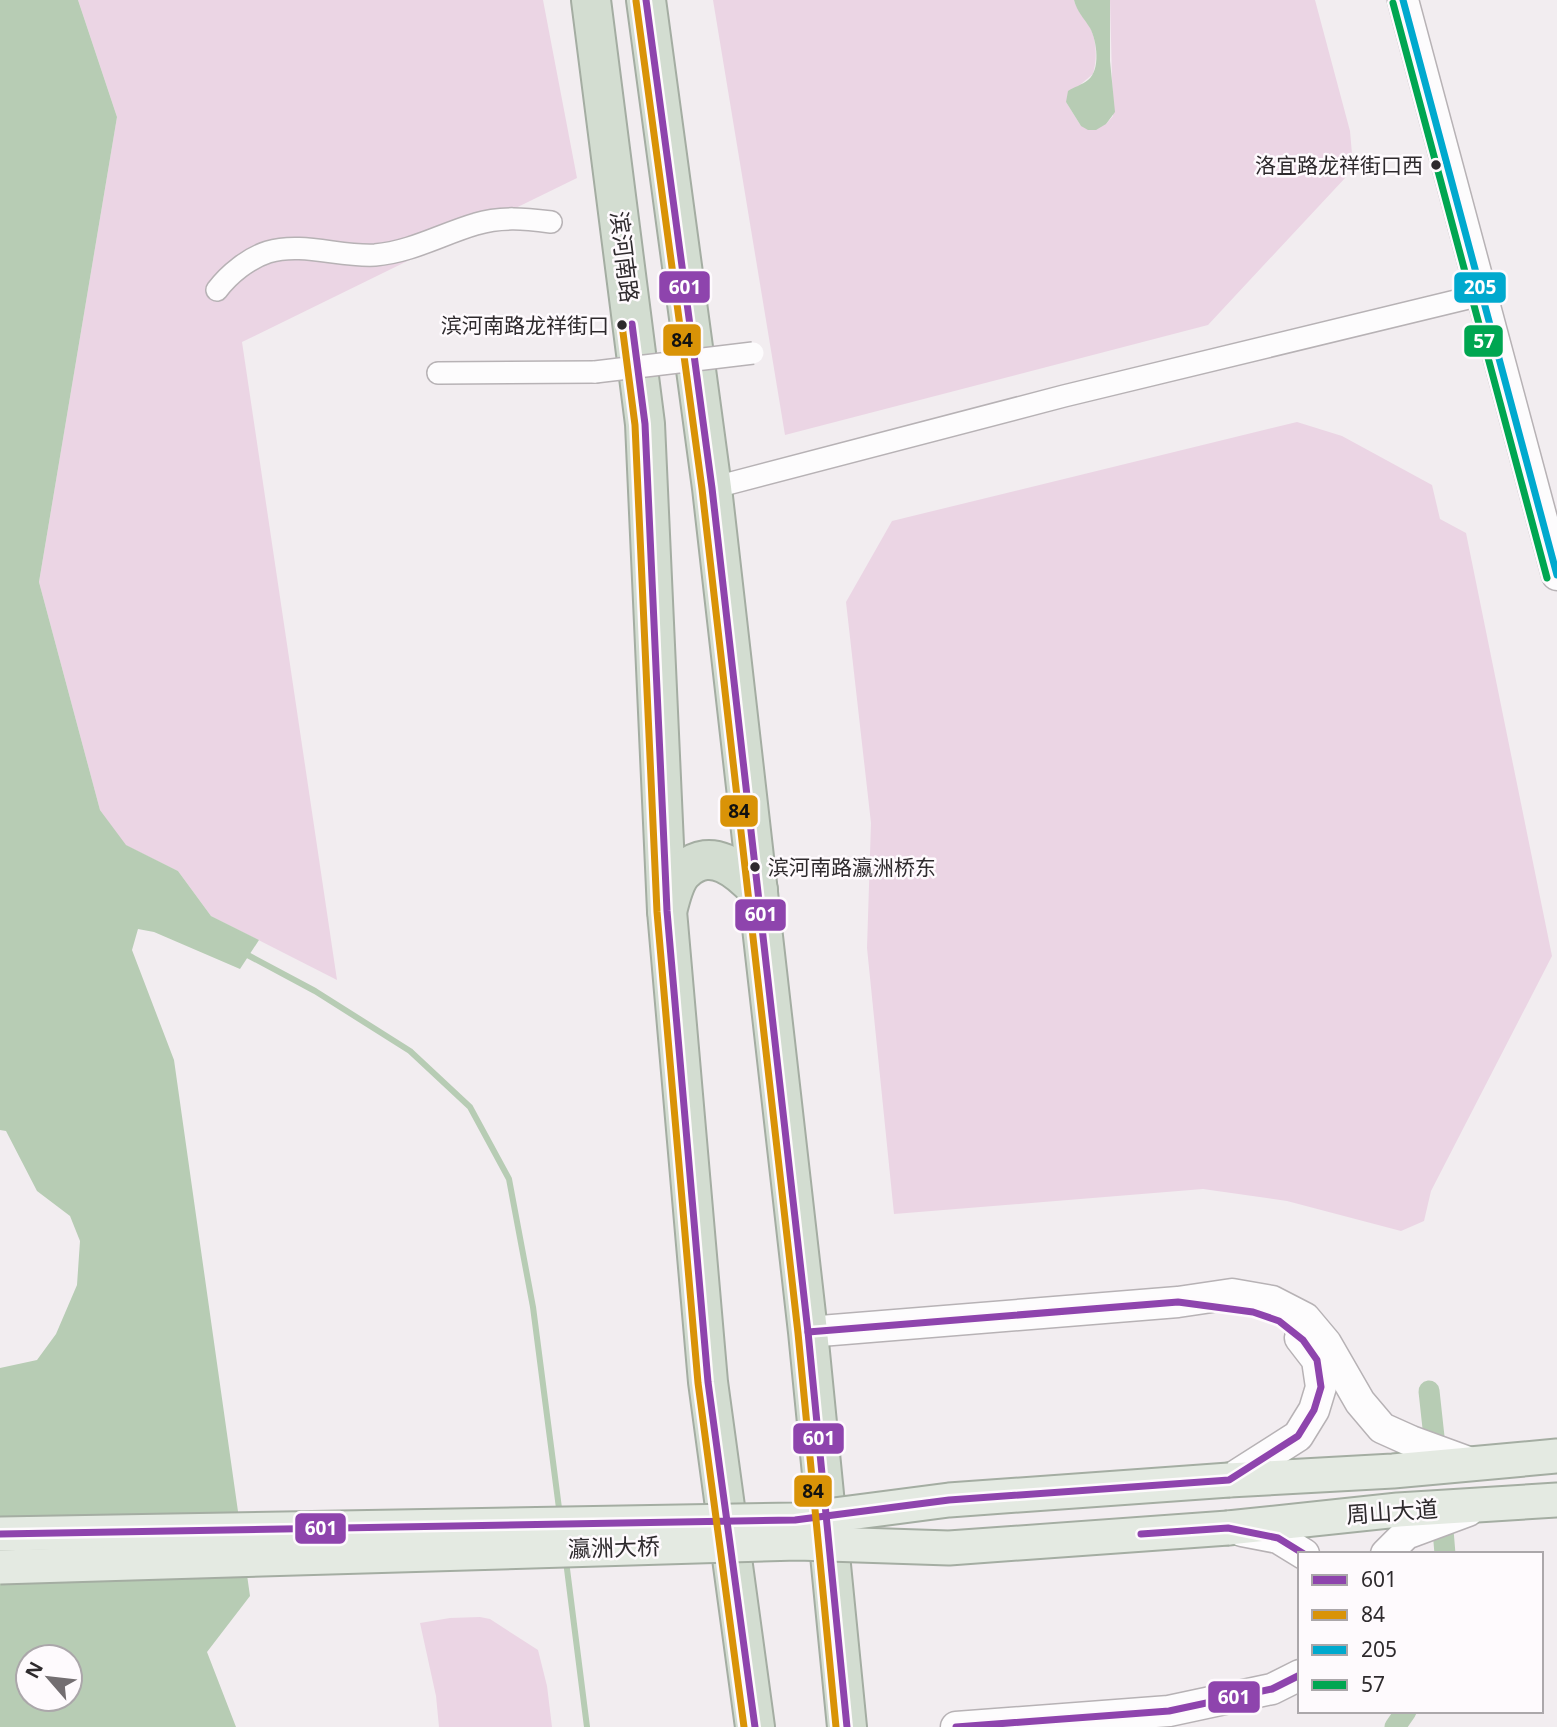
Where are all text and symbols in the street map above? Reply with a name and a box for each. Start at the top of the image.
place label: 洛宜路龙祥街口西 [1255,151,1423,179]
marker: 洛宜路龙祥街口西 [1429,158,1443,172]
street label: 滨河南路 [604,209,646,304]
line badge: 601 [658,270,711,304]
line badge: 205 [1453,271,1507,304]
text: 601 [669,274,701,300]
text: 205 [1464,274,1496,300]
place label: 滨河南路龙祥街口 [441,311,609,339]
marker: 滨河南路龙祥街口 [615,318,629,332]
line badge: 84 [662,323,702,357]
line badge: 57 [1463,324,1504,358]
text: 84 [671,327,693,353]
text: 57 [1473,328,1495,354]
line badge: 84 [719,794,759,828]
text: 84 [728,798,750,824]
place label: 滨河南路瀛洲桥东 [768,853,936,881]
marker: 滨河南路瀛洲桥东 [748,860,762,874]
line badge: 601 [734,898,787,932]
text: 601 [745,901,777,927]
line badge: 601 [792,1422,845,1455]
text: 601 [803,1425,835,1451]
line badge: 84 [793,1474,833,1508]
text: 84 [802,1478,824,1504]
street label: 周山大道 [1345,1492,1439,1530]
line badge: 601 [294,1512,347,1545]
text: 601 [305,1515,337,1541]
street label: 瀛洲大桥 [567,1529,660,1565]
legend [1298,1552,1543,1713]
text: 601 [1361,1565,1397,1593]
text: 84 [1361,1600,1385,1628]
text: 205 [1361,1635,1397,1663]
north arrow [14,1643,84,1713]
text: N [19,1657,49,1683]
text: 57 [1361,1670,1385,1698]
line badge: 601 [1207,1680,1261,1714]
text: 601 [1218,1684,1250,1710]

